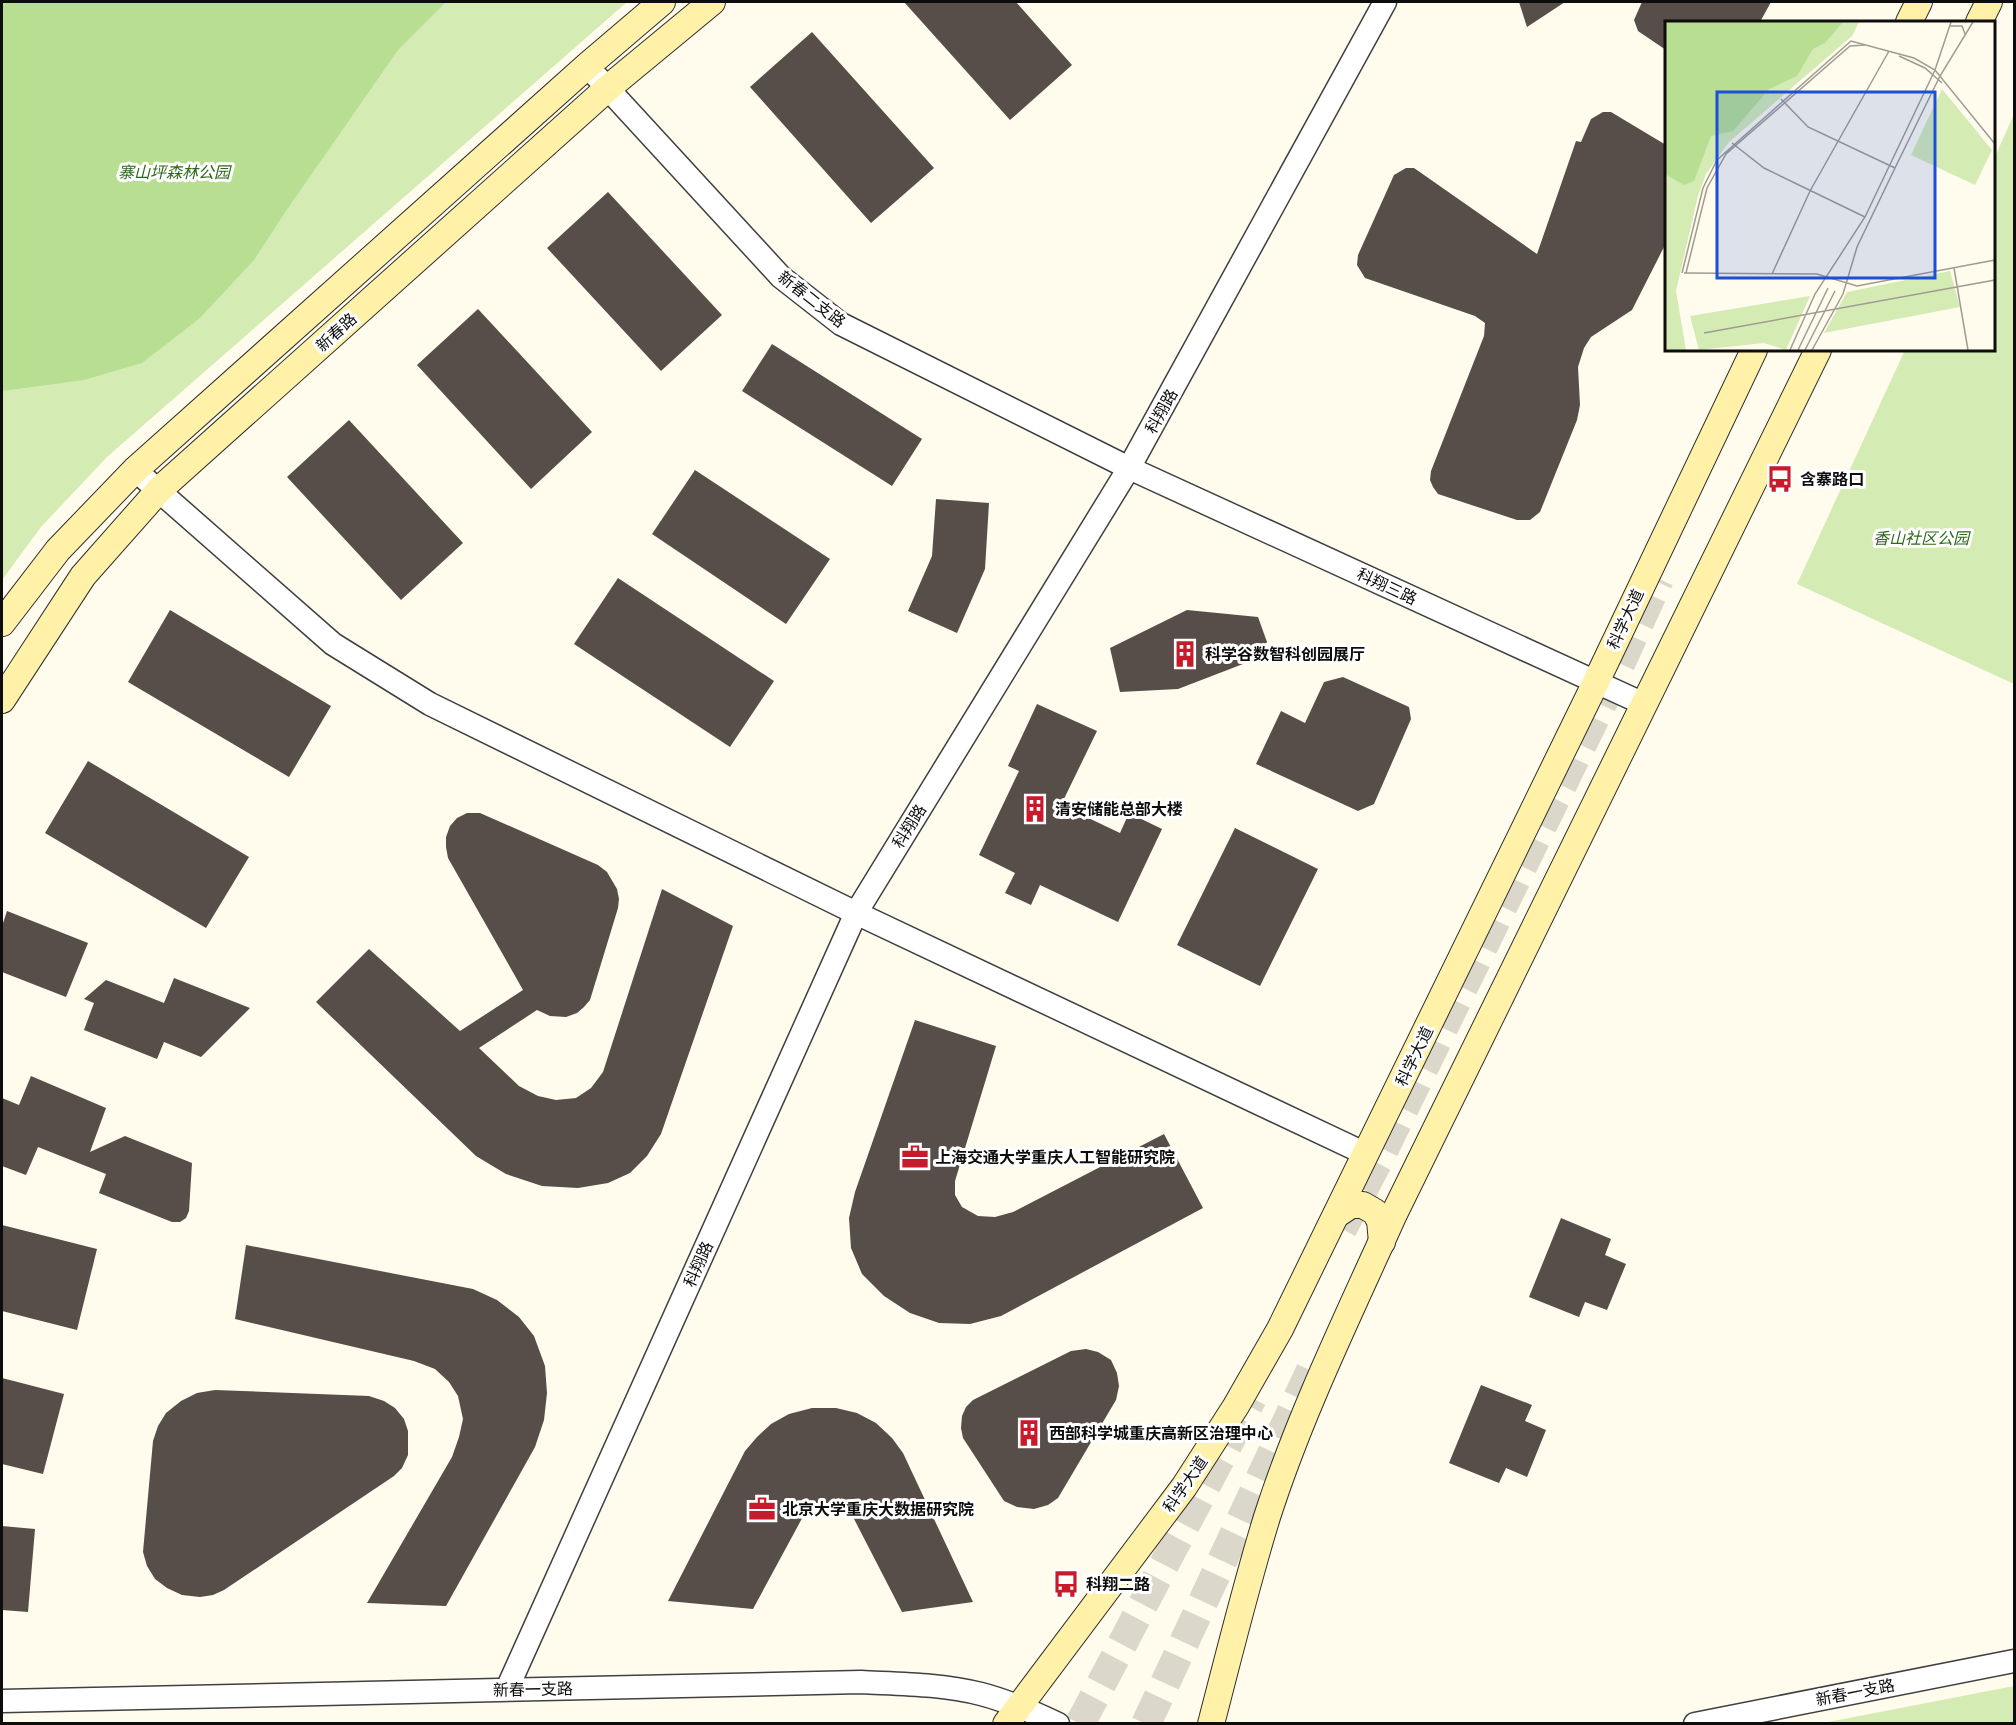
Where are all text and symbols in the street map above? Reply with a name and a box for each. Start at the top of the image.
inset map [1665,21,1995,351]
park label: 寨山坪森林公园 [118,163,232,182]
street label: 新春二支路 [774,267,849,332]
street label: 新春路 [312,309,361,355]
street label: 科翔路 [1141,386,1181,437]
bus stop icon: 含寨路口 [1765,464,1795,494]
place label: 含寨路口 [1800,470,1864,489]
park label: 香山社区公园 [1873,529,1971,548]
street label: 科翔三路 [1354,564,1420,609]
street label: 科学大道 [1603,586,1648,652]
building icon: 科学谷数智科创园展厅 [1170,639,1200,669]
place label: 科学谷数智科创园展厅 [1205,645,1365,664]
building icon: 清安储能总部大楼 [1020,794,1050,824]
place label: 清安储能总部大楼 [1055,800,1183,819]
street label: 科翔路 [889,801,930,852]
street label: 科学大道 [1392,1023,1437,1089]
office icon: 上海交通大学重庆人工智能研究院 [900,1142,930,1172]
place label: 上海交通大学重庆人工智能研究院 [935,1148,1175,1167]
street label: 科翔路 [680,1238,717,1290]
building icon: 西部科学城重庆高新区治理中心 [1014,1418,1044,1448]
place label: 西部科学城重庆高新区治理中心 [1049,1424,1273,1443]
street label: 科学大道 [1159,1453,1212,1516]
office icon: 北京大学重庆大数据研究院 [747,1494,777,1524]
place label: 北京大学重庆大数据研究院 [782,1500,974,1519]
bus stop icon: 科翔二路 [1051,1569,1081,1599]
place label: 科翔二路 [1086,1575,1150,1594]
street label: 新春一支路 [1814,1676,1896,1709]
street label: 新春一支路 [493,1679,573,1700]

